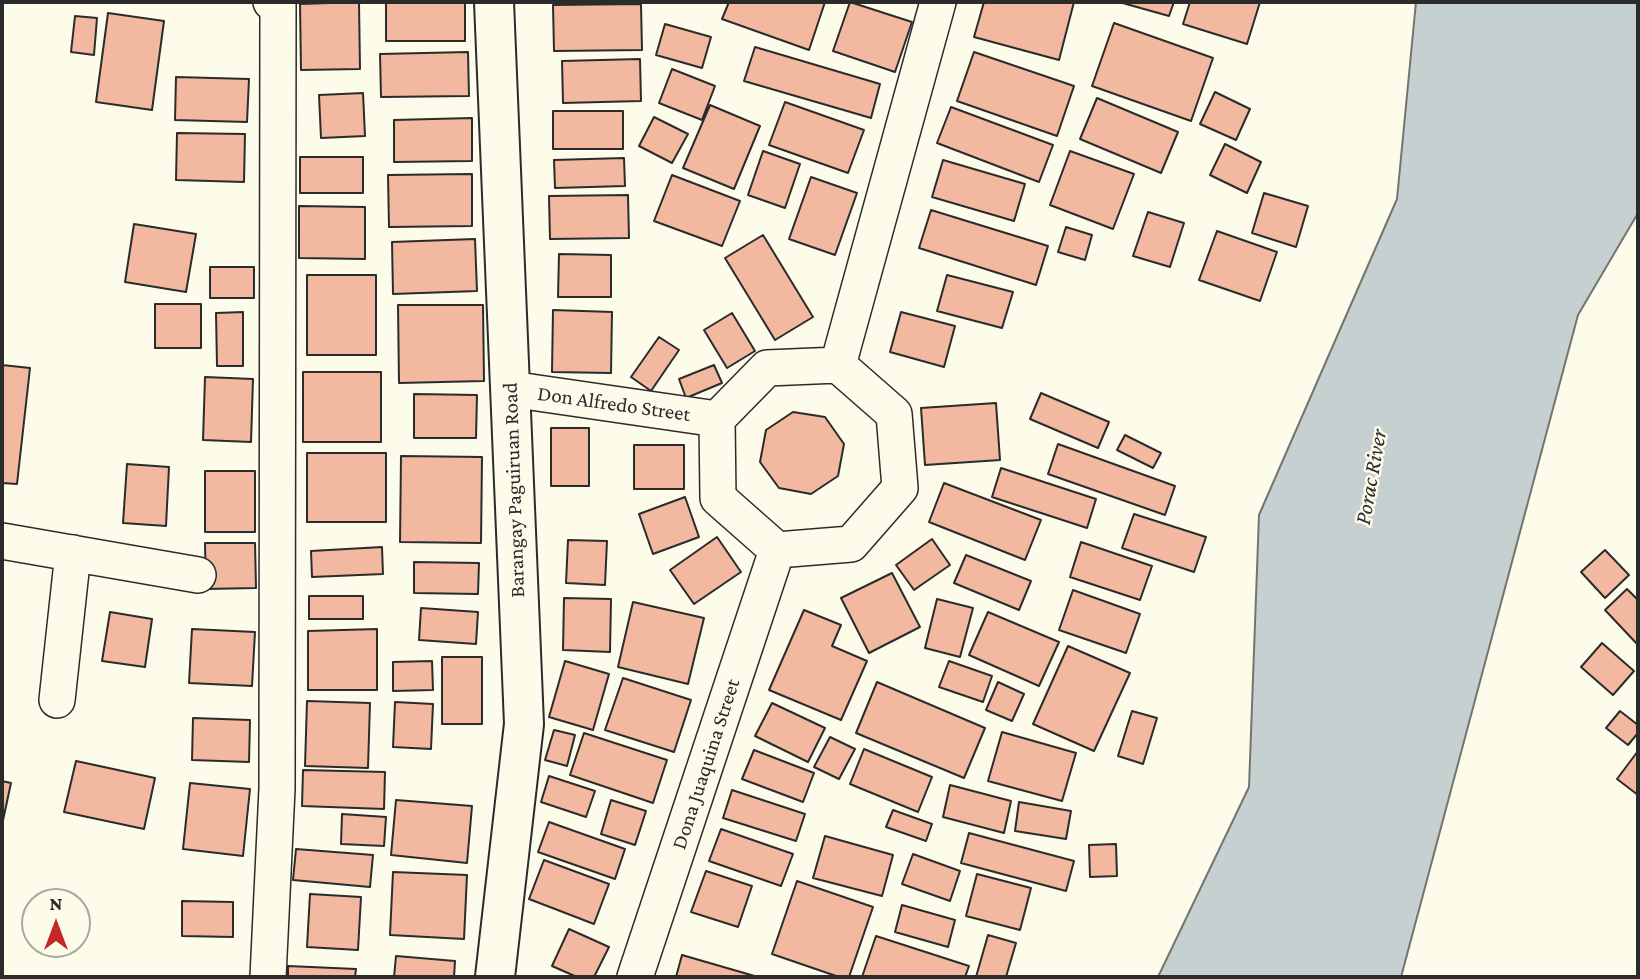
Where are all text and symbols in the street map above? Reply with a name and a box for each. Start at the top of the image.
street label: Don Alfredo Street [536,381,692,427]
street label: Barangay Paguiruan Road [498,382,530,598]
water label: Porac River [1349,427,1393,527]
street label: Dona Juaquina Street [667,675,745,853]
north arrow [21,888,91,958]
text: N [50,893,62,914]

